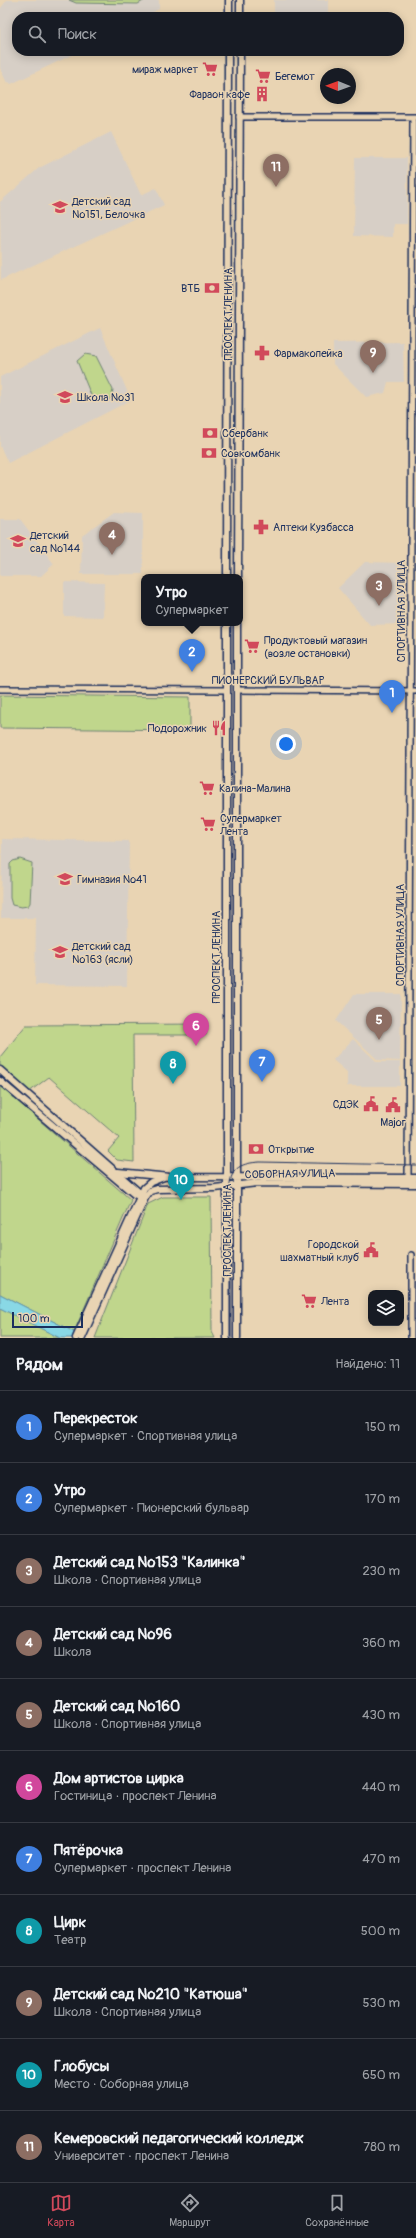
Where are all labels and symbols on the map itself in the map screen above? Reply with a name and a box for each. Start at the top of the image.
supermarket icon: мираж маркет [201,60,219,78]
place label: мираж маркет [132,63,198,76]
supermarket icon: Бегемот [254,67,272,85]
north arrow [320,68,356,104]
place label: Бегемот [275,70,315,83]
building icon: Фараон кафе [253,85,271,103]
place label: Фараон кафе [189,88,251,101]
pin: 11 [263,154,289,187]
place label: Детский сад №151, Белочка [71,195,145,221]
school or university icon: Детский сад №151, Белочка [51,198,69,216]
street label: ПРОСПЕКТ ЛЕНИНА [222,268,235,360]
bank icon: ВТБ [203,279,221,297]
place label: ВТБ [181,282,200,295]
pin: 9 [360,340,386,373]
pharmacy icon: Фармакопейка [253,344,271,362]
place label: Фармакопейка [274,347,343,360]
school or university icon: Школа №31 [56,388,74,406]
place label: Школа №31 [77,391,135,404]
bank icon: Сбербанк [201,424,219,442]
place label: Сбербанк [222,427,269,440]
bank icon: Совкомбанк [200,444,218,462]
place label: Совкомбанк [221,447,281,460]
pharmacy icon: Аптеки Кузбасса [252,518,270,536]
place label: Аптеки Кузбасса [273,521,354,534]
pin: 4 [99,522,125,555]
place label: Детский сад №144 [29,529,81,555]
school or university icon: Детский сад №144 [9,532,27,550]
street label: СПОРТИВНАЯ УЛИЦА [395,560,408,662]
pin: 3 [366,573,392,606]
place label: Продуктовый магазин (возле остановки) [264,634,367,660]
supermarket icon: Продуктовый магазин (возле остановки) [243,637,261,655]
pin: 2 [179,639,205,672]
street label: ПИОНЕРСКИЙ БУЛЬВАР [212,674,325,687]
pin: 1 [379,680,405,713]
restaurant icon: Подорожник [210,719,228,737]
place label: Подорожник [148,722,207,735]
your location [276,734,296,754]
supermarket icon: Калина-Малина [198,779,216,797]
place label: Калина-Малина [219,782,291,795]
place label: Супермаркет Лента [219,812,282,838]
supermarket icon: Супермаркет Лента [199,815,217,833]
school or university icon: Гимназия №41 [56,870,74,888]
place label: Гимназия №41 [77,873,147,886]
street label: СПОРТИВНАЯ УЛИЦА [394,884,407,986]
street label: ПРОСПЕКТ ЛЕНИНА [210,911,223,1003]
place label: Детский сад №163 (ясли) [71,940,133,966]
school or university icon: Детский сад №163 (ясли) [51,943,69,961]
pin: 5 [366,1007,392,1040]
pin: 6 [183,1013,209,1046]
pin: 7 [249,1049,275,1082]
pin: 8 [160,1051,186,1084]
public building icon: СДЭК [362,1095,380,1113]
public building icon: Major [384,1096,402,1114]
place label: СДЭК [333,1098,359,1111]
place label: Major [380,1116,406,1129]
bank icon: Открытие [247,1140,265,1158]
place label: Открытие [268,1143,315,1156]
pin: 10 [168,1167,194,1200]
street label: СОБОРНАЯ УЛИЦА [245,1167,335,1181]
street label: ПРОСПЕКТ ЛЕНИНА [221,1184,234,1276]
place label: Городской шахматный клуб [280,1238,360,1264]
public building icon: Городской шахматный клуб [362,1241,380,1259]
supermarket icon: Лента [300,1292,318,1310]
place label: Лента [320,1295,349,1308]
scale bar [12,1310,83,1329]

